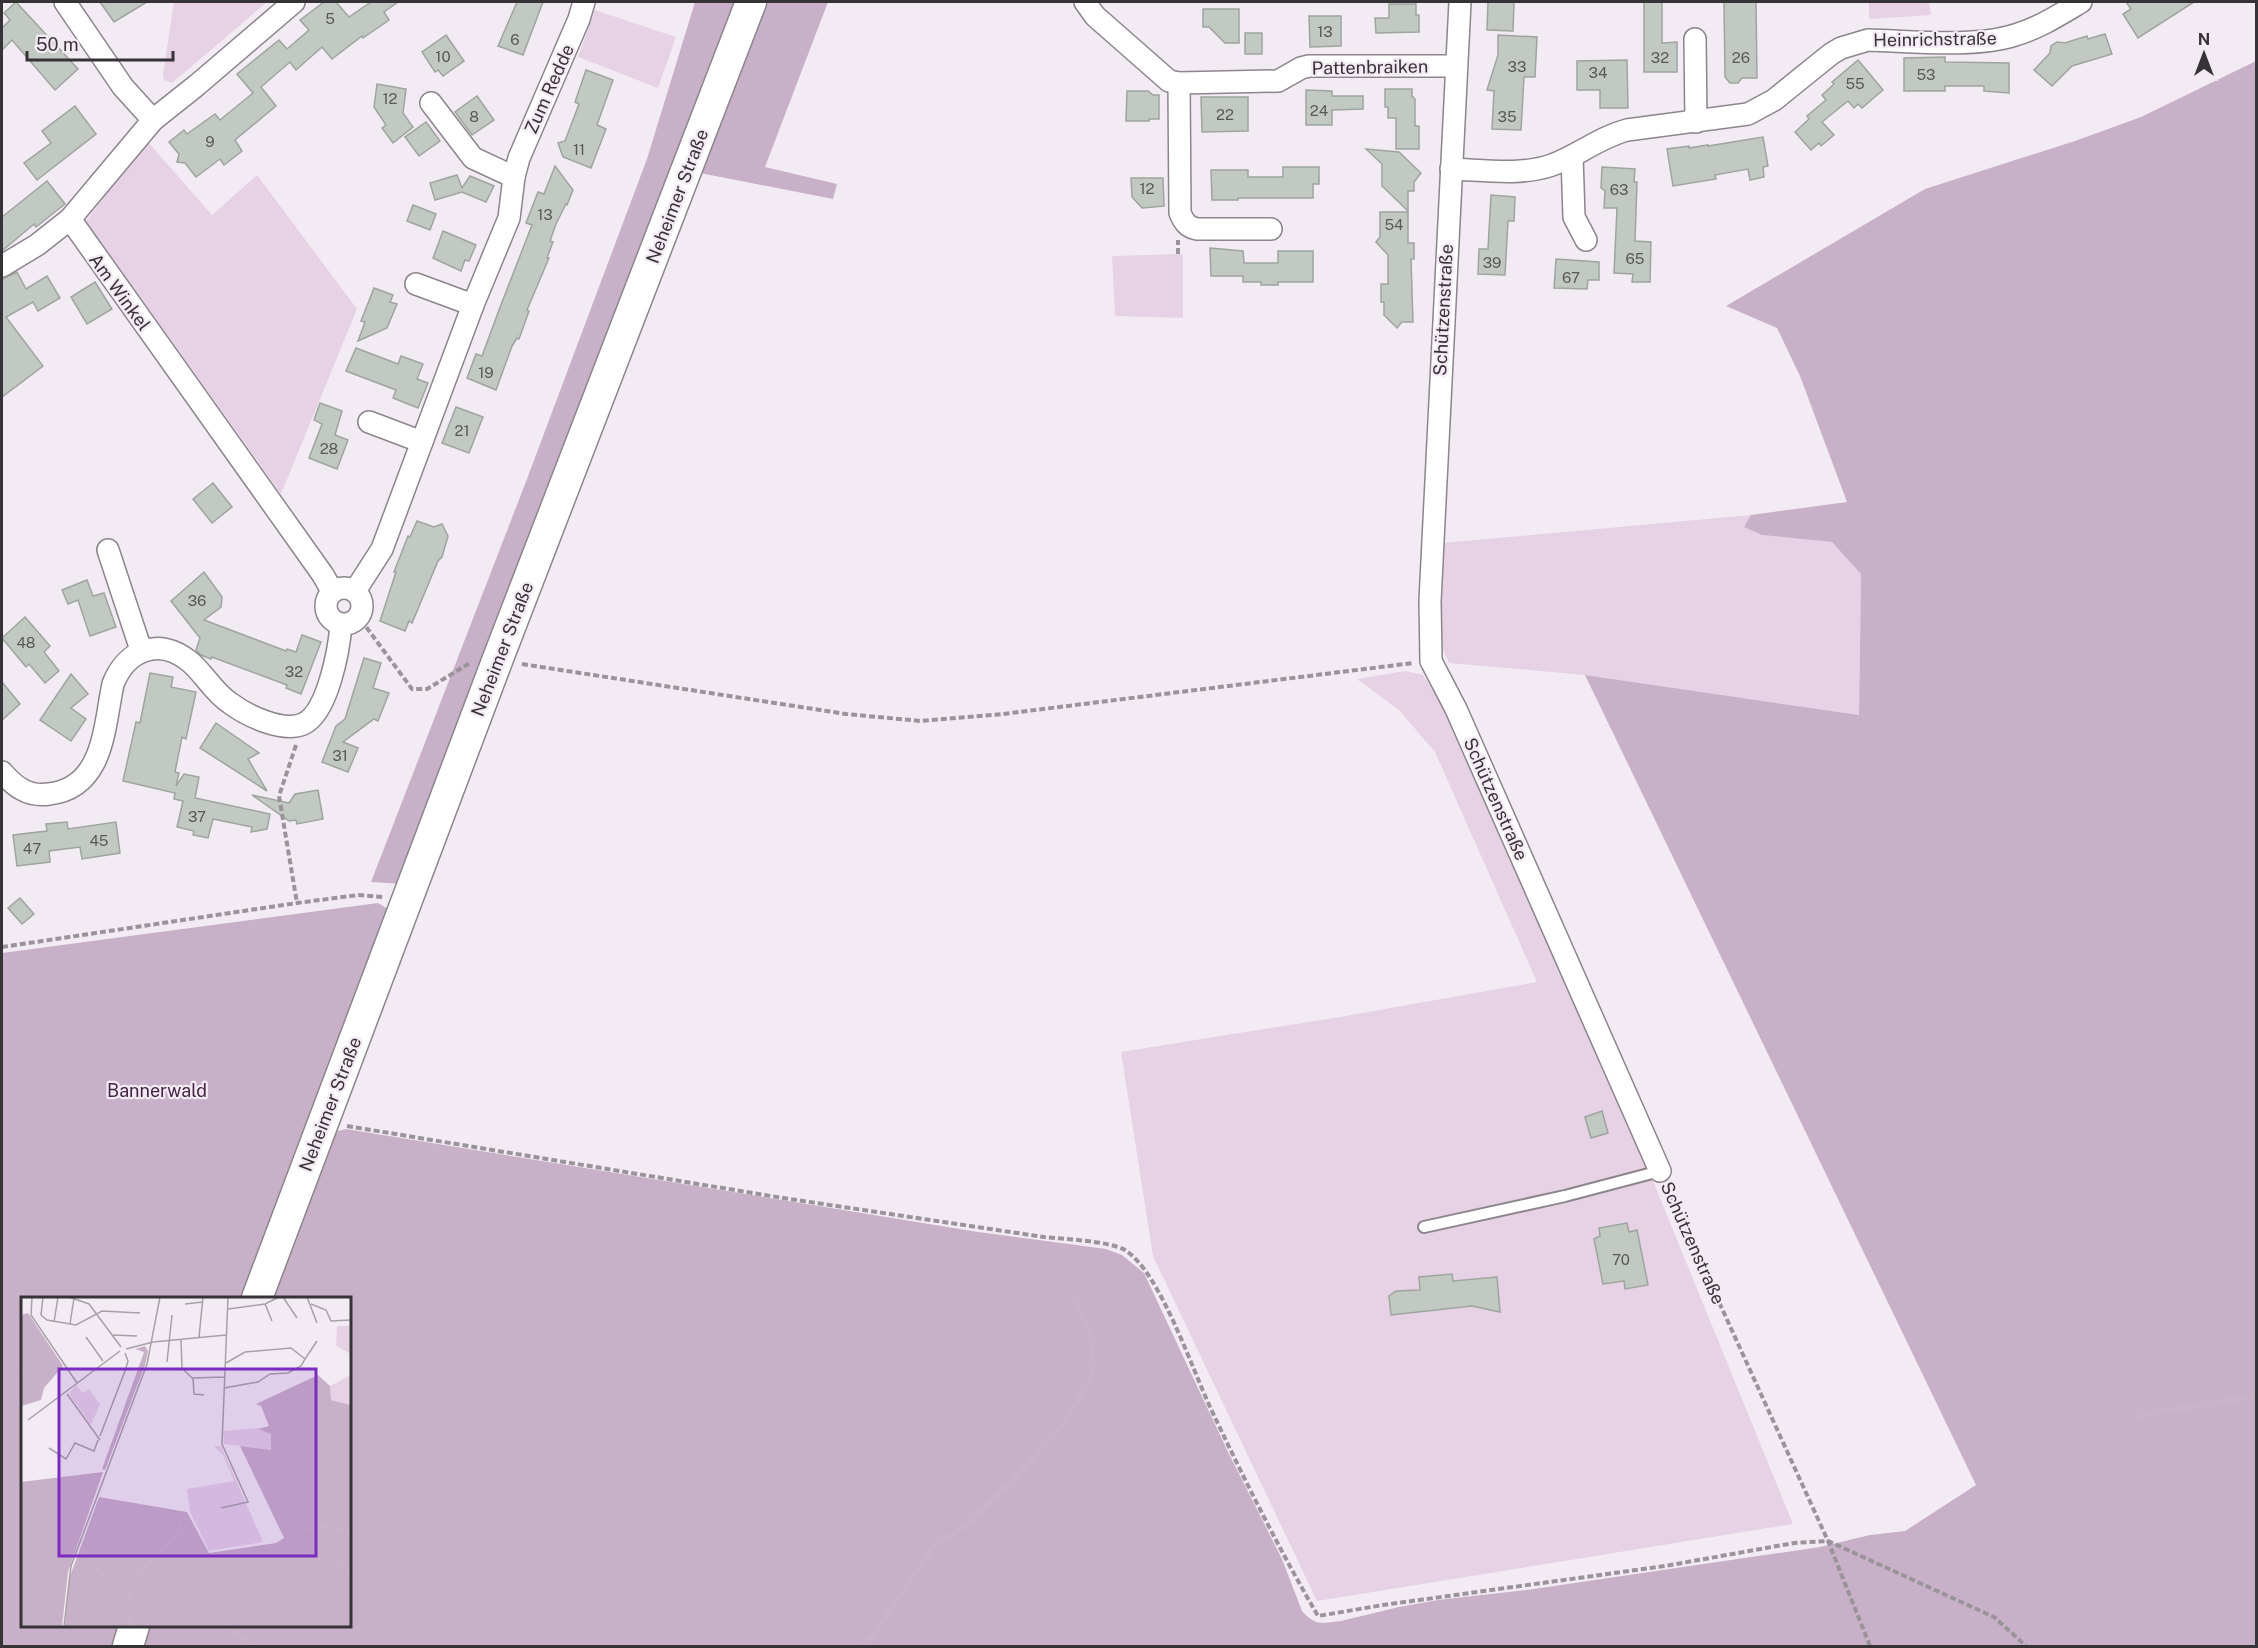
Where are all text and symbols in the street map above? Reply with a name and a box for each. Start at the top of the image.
house number: 5 [325,10,335,27]
house number: 13 [1317,23,1333,40]
scale bar [27,24,172,62]
north arrow [2174,24,2234,84]
street label: Heinrichstraße [1873,27,1997,51]
text: N [2198,30,2210,49]
house number: 6 [510,31,520,48]
text: 50 m [36,34,79,55]
street label: Zum Redde [520,41,578,137]
house number: 10 [435,48,451,65]
house number: 32 [1651,49,1669,66]
house number: 26 [1732,49,1750,66]
street label: Pattenbraiken [1312,55,1428,79]
house number: 33 [1508,58,1526,75]
house number: 34 [1589,64,1607,81]
house number: 53 [1916,66,1936,83]
house number: 55 [1845,75,1865,92]
house number: 12 [382,90,398,107]
house number: 24 [1310,102,1328,119]
house number: 22 [1216,106,1234,123]
house number: 8 [469,108,479,125]
house number: 35 [1497,108,1517,125]
street label: Neheimer Straße [642,126,712,266]
house number: 9 [205,133,215,150]
house number: 11 [573,141,585,158]
house number: 12 [1139,180,1155,197]
house number: 63 [1610,181,1628,198]
house number: 13 [537,206,553,223]
house number: 54 [1384,216,1404,233]
street label: Schützenstraße [1429,244,1457,376]
street label: Am Winkel [85,250,155,334]
house number: 65 [1626,250,1644,267]
house number: 39 [1483,254,1501,271]
house number: 67 [1562,269,1580,286]
house number: 19 [478,364,494,381]
house number: 21 [454,422,470,439]
house number: 28 [320,440,338,457]
street label: Neheimer Straße [467,579,537,719]
house number: 36 [188,592,206,609]
house number: 48 [16,634,36,651]
house number: 32 [285,663,303,680]
street label: Schützenstraße [1460,734,1532,864]
house number: 31 [332,747,348,764]
house number: 37 [188,808,206,825]
house number: 45 [90,832,108,849]
house number: 47 [23,840,41,857]
street label: Neheimer Straße [295,1034,365,1174]
park label: Bannerwald [107,1080,207,1101]
street label: Schützenstraße [1657,1178,1729,1308]
house number: 70 [1612,1251,1630,1268]
inset map [21,1297,351,1627]

